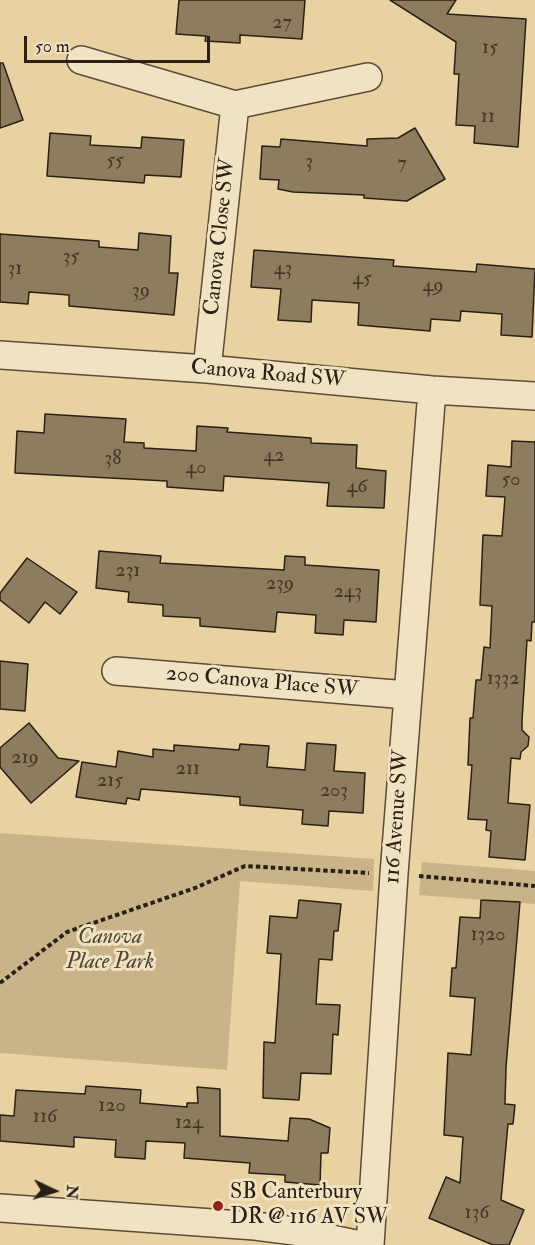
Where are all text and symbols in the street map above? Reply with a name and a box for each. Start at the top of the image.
house number: 27 [272,12,292,36]
scale bar [27,24,213,62]
text: 50 m [35,35,70,58]
house number: 15 [482,37,498,61]
house number: 11 [481,106,495,130]
house number: 55 [106,150,124,174]
house number: 3 [305,151,313,175]
house number: 7 [397,153,407,177]
street label: Canova Close SW [200,157,242,317]
house number: 35 [63,246,79,270]
house number: 31 [8,258,22,282]
house number: 43 [274,258,292,282]
house number: 45 [352,268,372,292]
house number: 49 [422,275,444,299]
house number: 39 [132,280,150,304]
street label: Canova Road SW [190,355,346,395]
house number: 42 [264,445,284,469]
house number: 38 [104,448,122,472]
house number: 40 [185,457,207,481]
house number: 50 [502,469,520,493]
house number: 46 [347,476,367,500]
house number: 231 [116,560,140,584]
house number: 239 [266,573,294,597]
house number: 243 [334,581,362,605]
street label: 200 Canova Place SW [165,661,359,705]
house number: 1332 [487,668,519,692]
house number: 219 [11,747,39,771]
street label: 116 Avenue SW [380,749,416,885]
house number: 211 [176,758,200,782]
house number: 215 [97,770,123,794]
house number: 203 [320,780,348,804]
house number: 1320 [470,924,506,948]
park label: Canova Place Park [66,925,154,976]
house number: 120 [98,1095,126,1119]
house number: 116 [33,1106,57,1130]
house number: 124 [175,1112,203,1136]
north arrow [24,1161,84,1221]
place label: SB Canterbury DR @ 116 AV SW [230,1180,388,1232]
text: N [61,1184,82,1200]
marker: SB Canterbury DR @ 116 AV SW [211,1199,225,1213]
house number: 136 [465,1202,489,1226]

